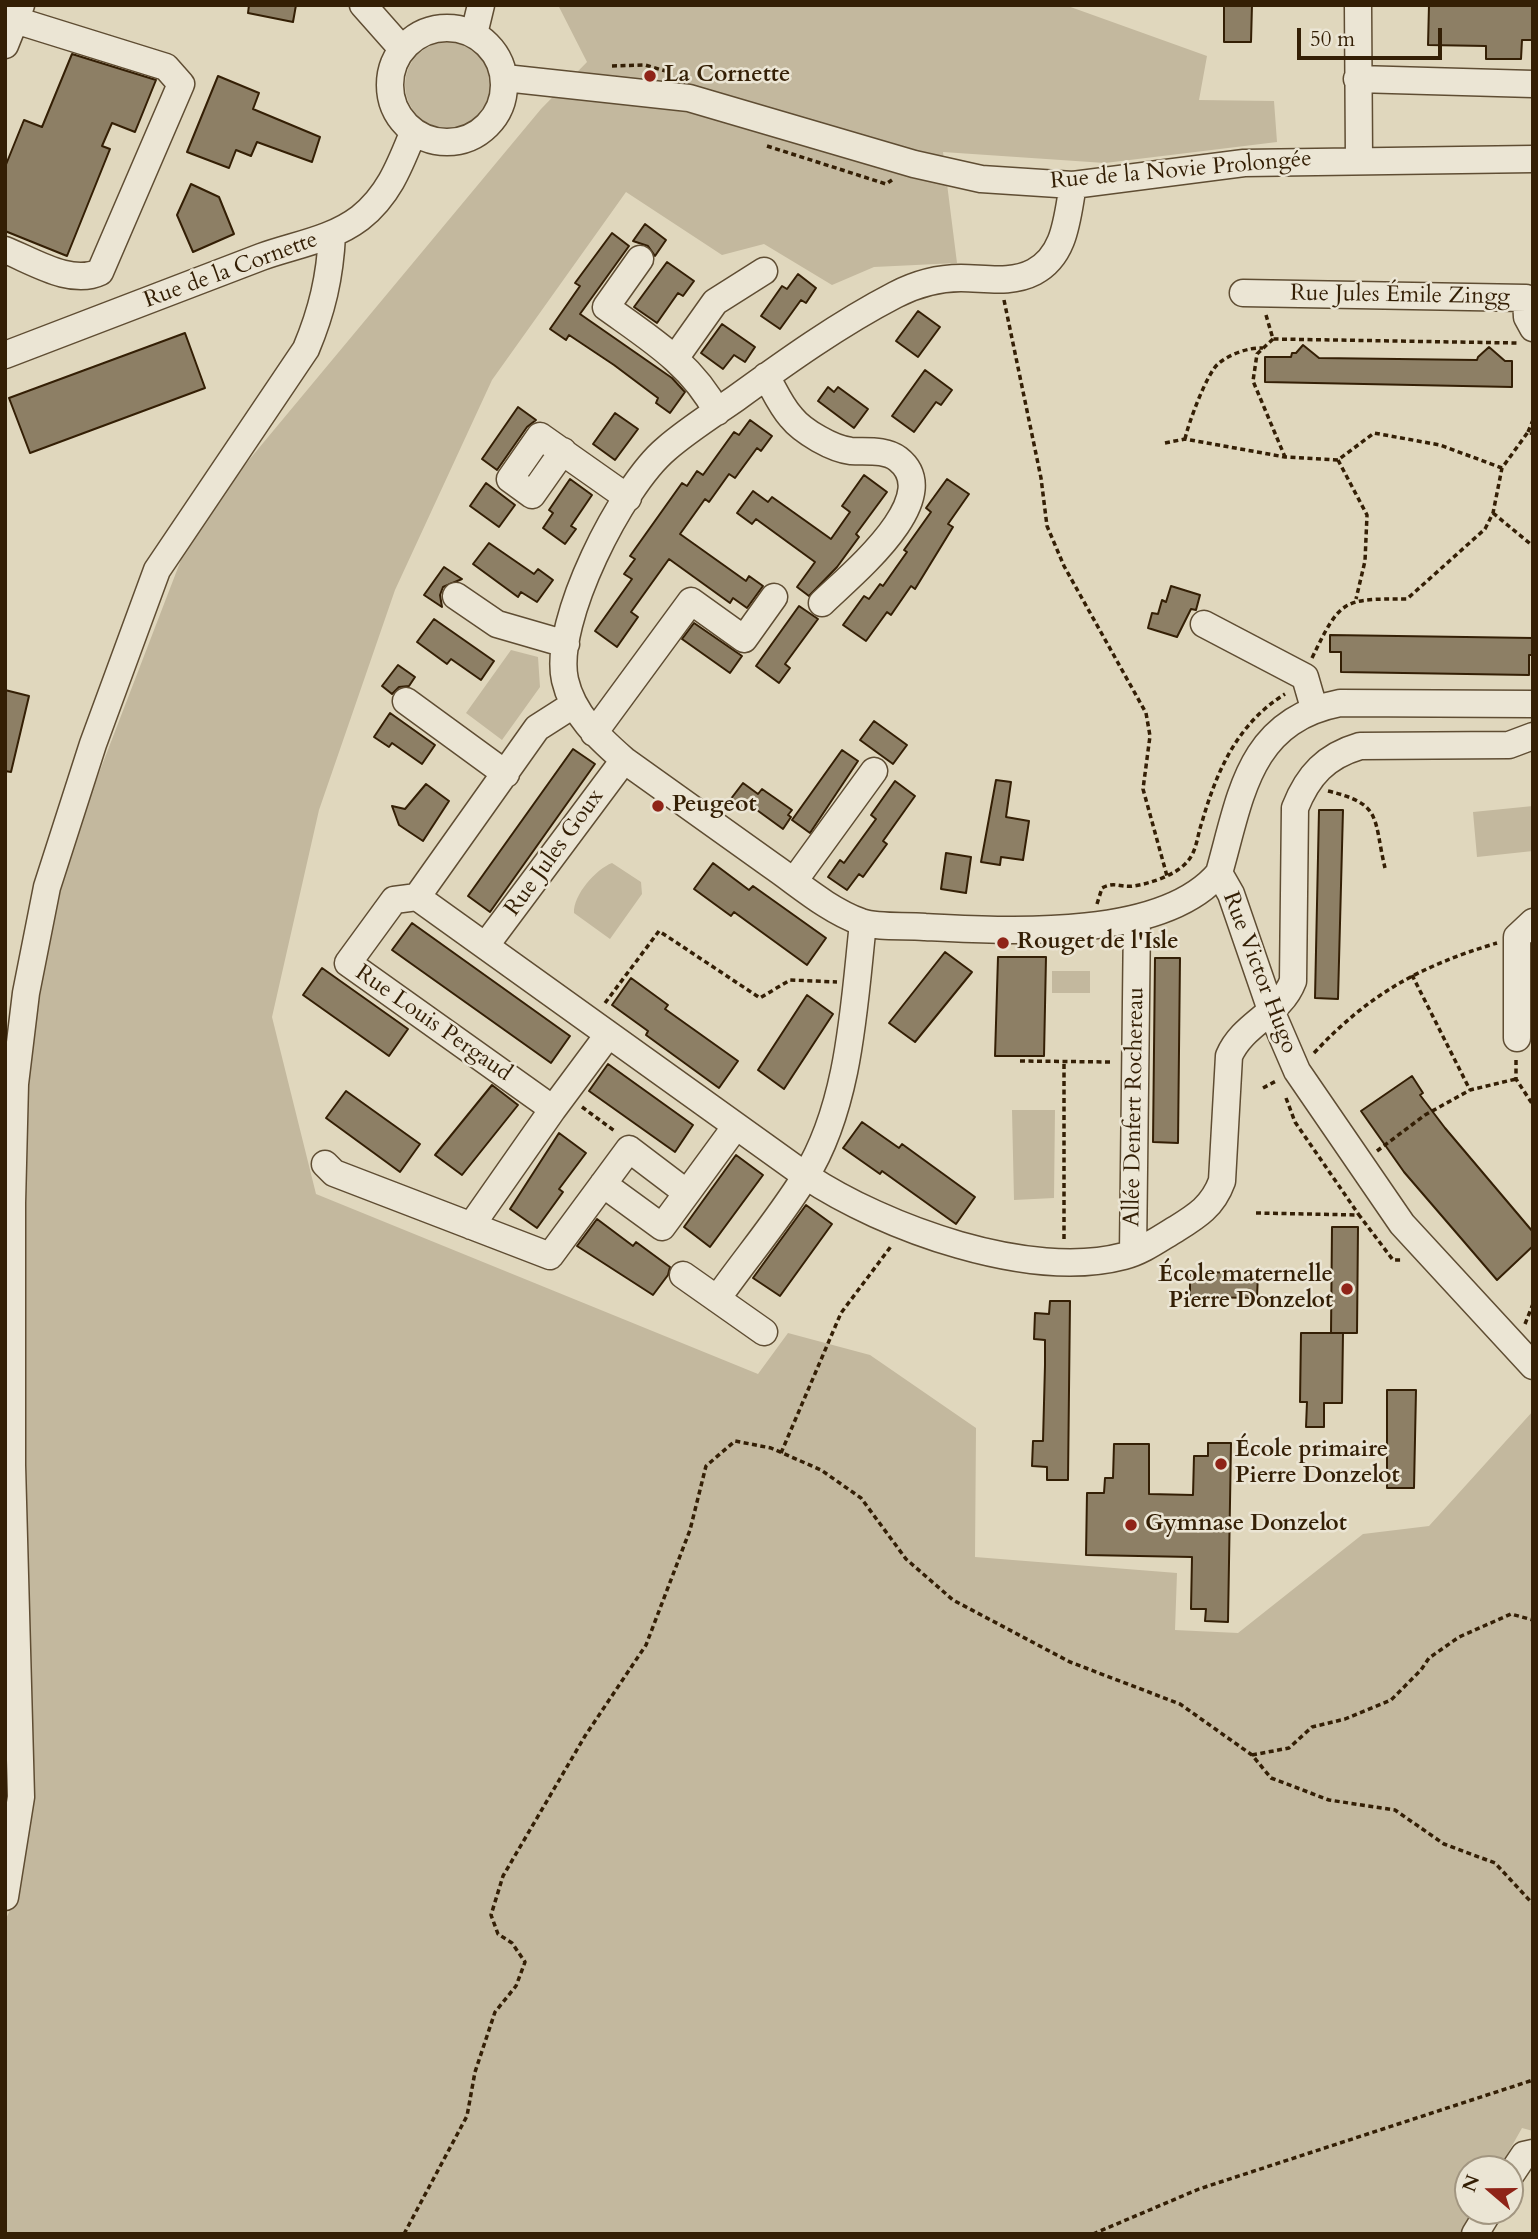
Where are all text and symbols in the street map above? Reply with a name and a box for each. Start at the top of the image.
scale bar [1300,14,1445,58]
text: 50 m [1310,25,1355,54]
place label: La Cornette [664,62,790,90]
marker: La Cornette [642,68,658,84]
street label: Rue de la Novie Prolongée [1049,146,1313,196]
street label: Rue de la Cornette [140,227,322,315]
street label: Rue Jules Émile Zingg [1290,280,1510,312]
street label: Rue Jules Goux [500,784,610,922]
place label: Peugeot [672,792,757,820]
marker: Peugeot [650,798,666,814]
street label: Rue Victor Hugo [1216,888,1302,1058]
place label: Rouget de l'Isle [1017,929,1179,957]
marker: Rouget de l'Isle [995,935,1011,951]
street label: Rue Louis Pergaud [349,960,517,1088]
street label: Allée Denfert Rochereau [1119,987,1151,1227]
place label: École maternelle Pierre Donzelot [1158,1262,1333,1316]
marker: École maternelle Pierre Donzelot [1339,1281,1355,1297]
place label: École primaire Pierre Donzelot [1235,1437,1400,1491]
marker: École primaire Pierre Donzelot [1213,1456,1229,1472]
place label: Gymnase Donzelot [1145,1511,1347,1539]
marker: Gymnase Donzelot [1123,1517,1139,1533]
north arrow [1454,2155,1524,2225]
text: N [1456,2171,1486,2196]

